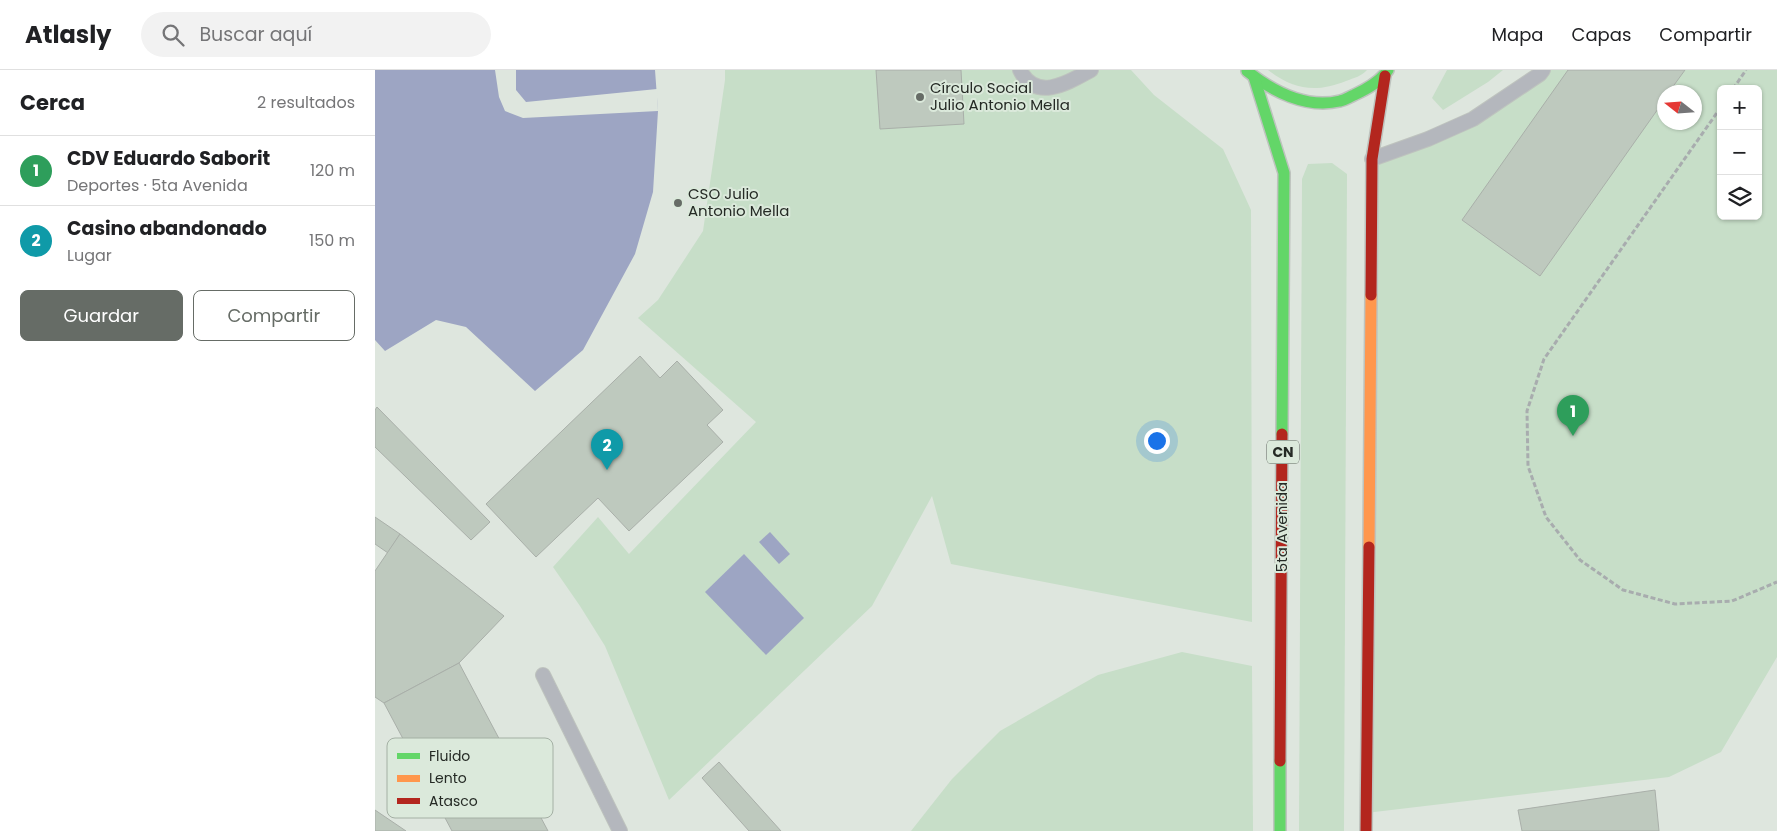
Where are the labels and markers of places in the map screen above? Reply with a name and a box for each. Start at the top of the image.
place label: Círculo Social Julio Antonio Mella [930,77,1070,115]
marker: Círculo Social Julio Antonio Mella [914,91,926,103]
place label: CSO Julio Antonio Mella [688,183,789,221]
marker: CSO Julio Antonio Mella [672,197,684,209]
pin: 1 [1557,395,1589,436]
pin: 2 [591,429,623,470]

